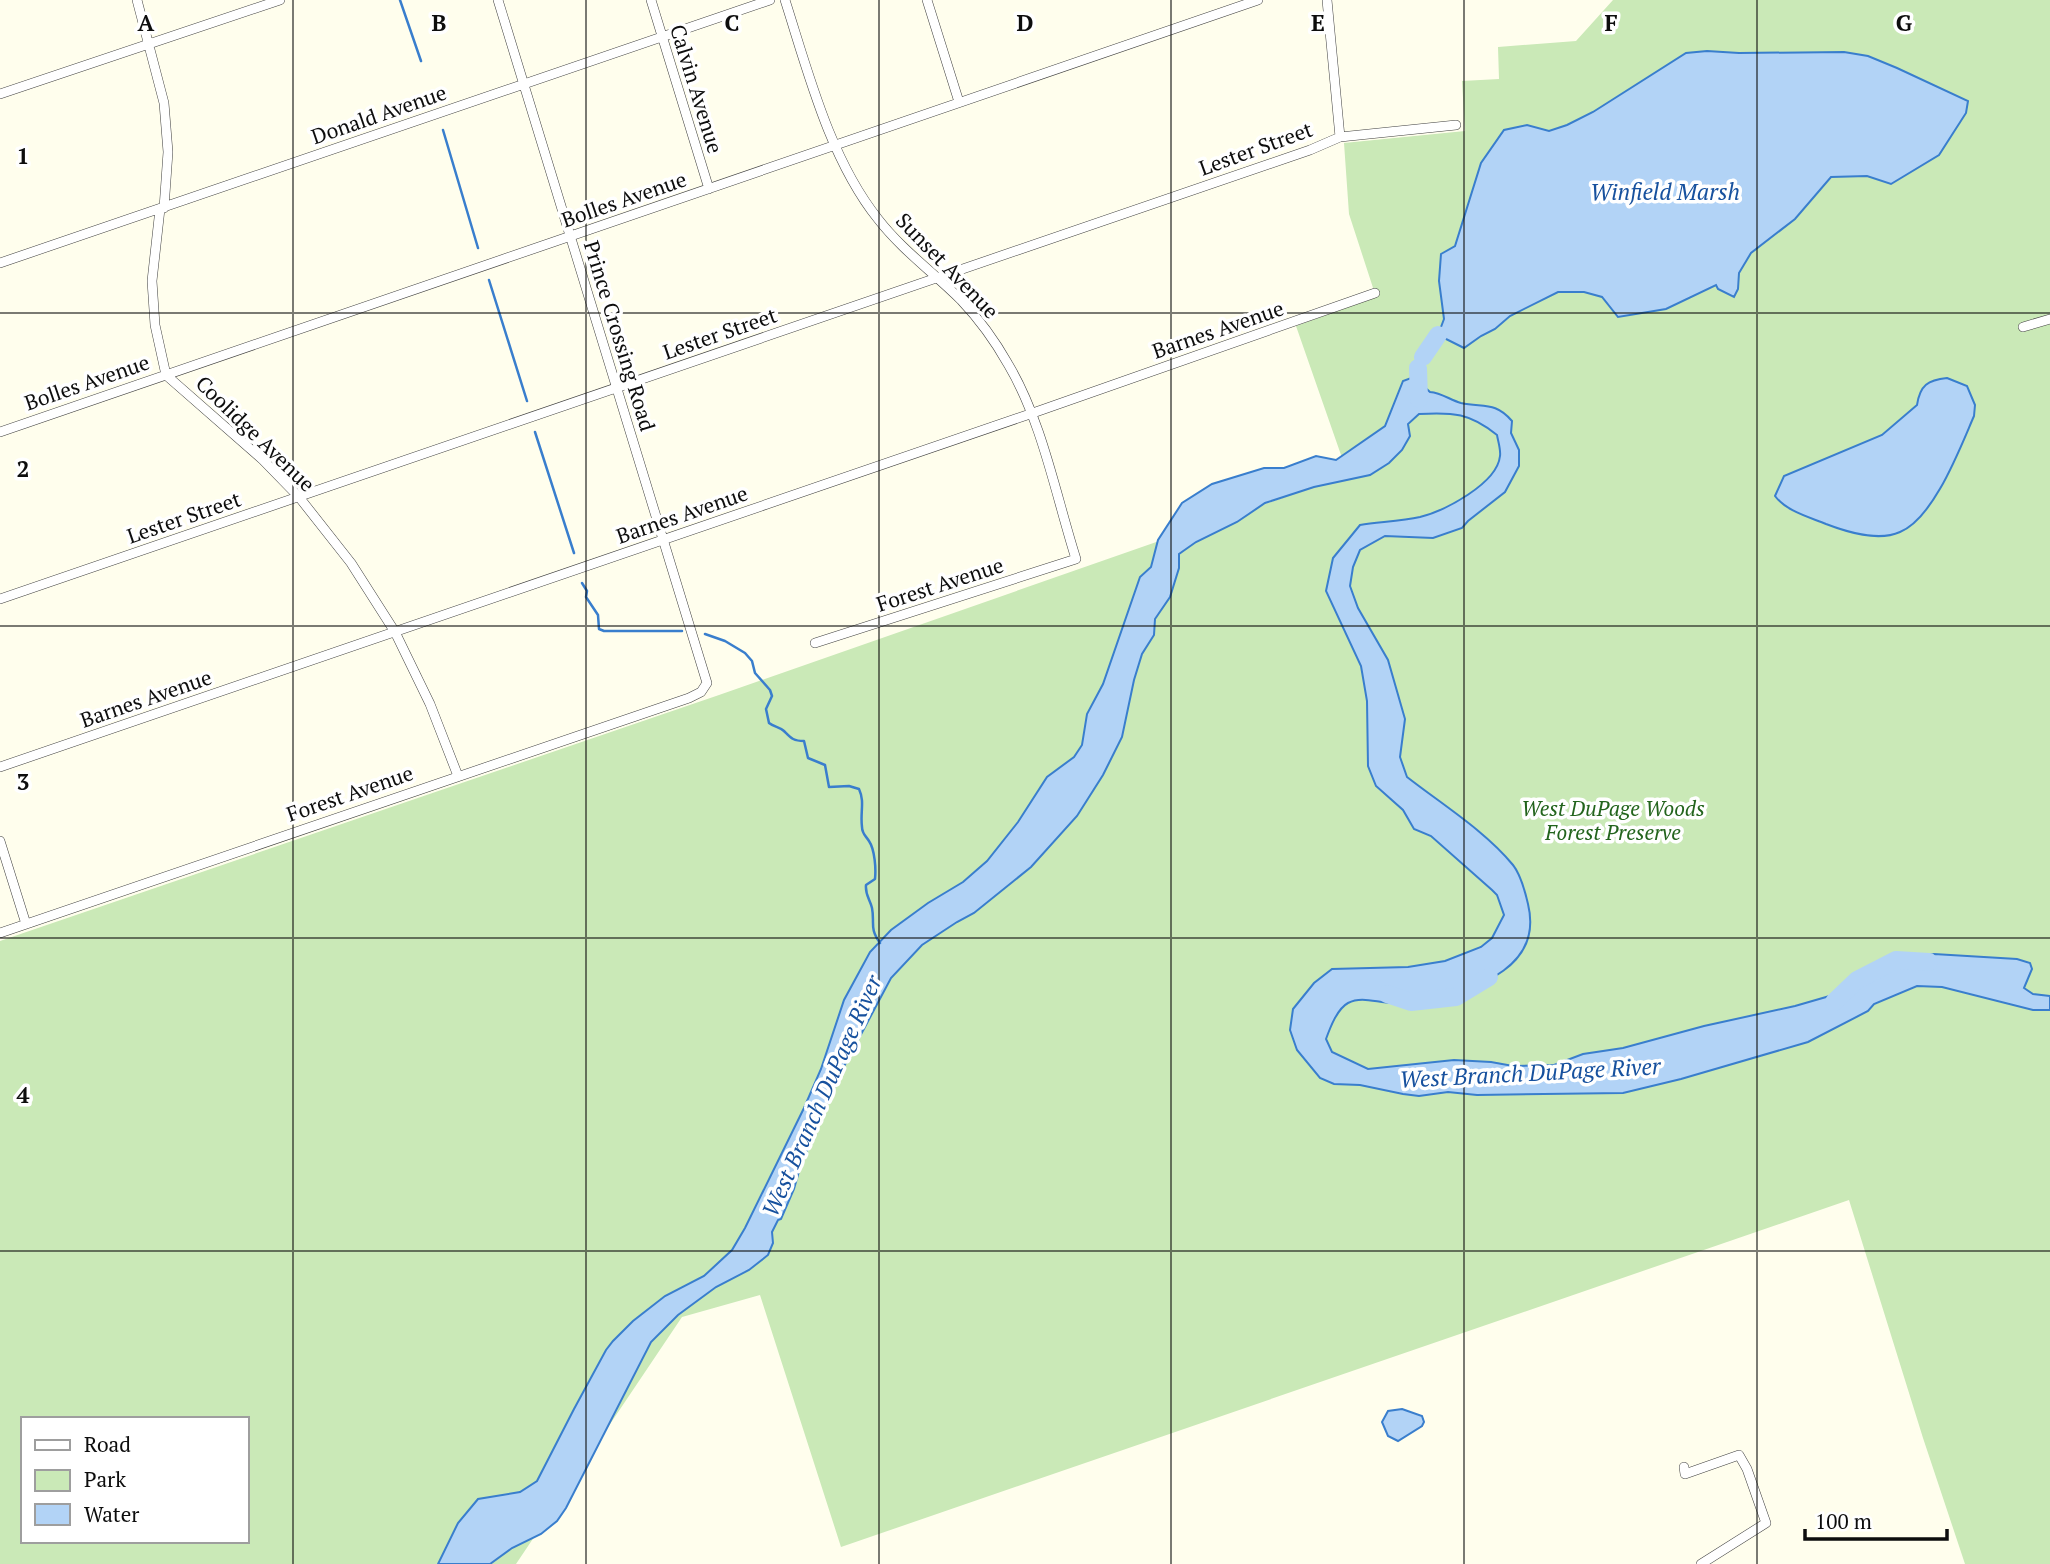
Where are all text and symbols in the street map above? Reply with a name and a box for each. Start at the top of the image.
text: A [138,7,155,38]
text: B [432,7,447,38]
text: C [725,7,740,38]
text: D [1017,7,1034,38]
text: E [1311,7,1325,38]
text: F [1604,7,1618,38]
text: G [1896,7,1913,38]
street label: Calvin Avenue [664,21,730,157]
street label: Donald Avenue [307,78,450,150]
street label: Lester Street [1195,115,1316,182]
text: 1 [17,140,30,171]
street label: Bolles Avenue [558,165,690,234]
water label: Winfield Marsh [1590,176,1740,207]
street label: Sunset Avenue [890,206,1005,324]
street label: Prince Crossing Road [578,237,662,435]
street label: Barnes Avenue [1148,293,1287,365]
street label: Lester Street [659,300,781,366]
street label: Bolles Avenue [21,348,153,417]
street label: Coolidge Avenue [190,369,321,497]
text: 2 [17,453,30,484]
street label: Barnes Avenue [612,478,751,550]
street label: Lester Street [123,484,245,550]
street label: Forest Avenue [873,550,1007,618]
street label: Barnes Avenue [76,662,215,734]
street label: Forest Avenue [283,758,417,828]
text: 3 [17,766,30,797]
park label: West DuPage Woods Forest Preserve [1521,794,1705,846]
water label: West Branch DuPage River [754,969,889,1221]
water label: West Branch DuPage River [1399,1050,1662,1095]
text: 4 [17,1079,30,1110]
legend [21,1417,248,1543]
text: Road [84,1430,131,1458]
text: Park [84,1465,126,1493]
scale bar [1805,1498,1947,1542]
text: Water [84,1500,139,1528]
text: 100 m [1815,1507,1872,1535]

